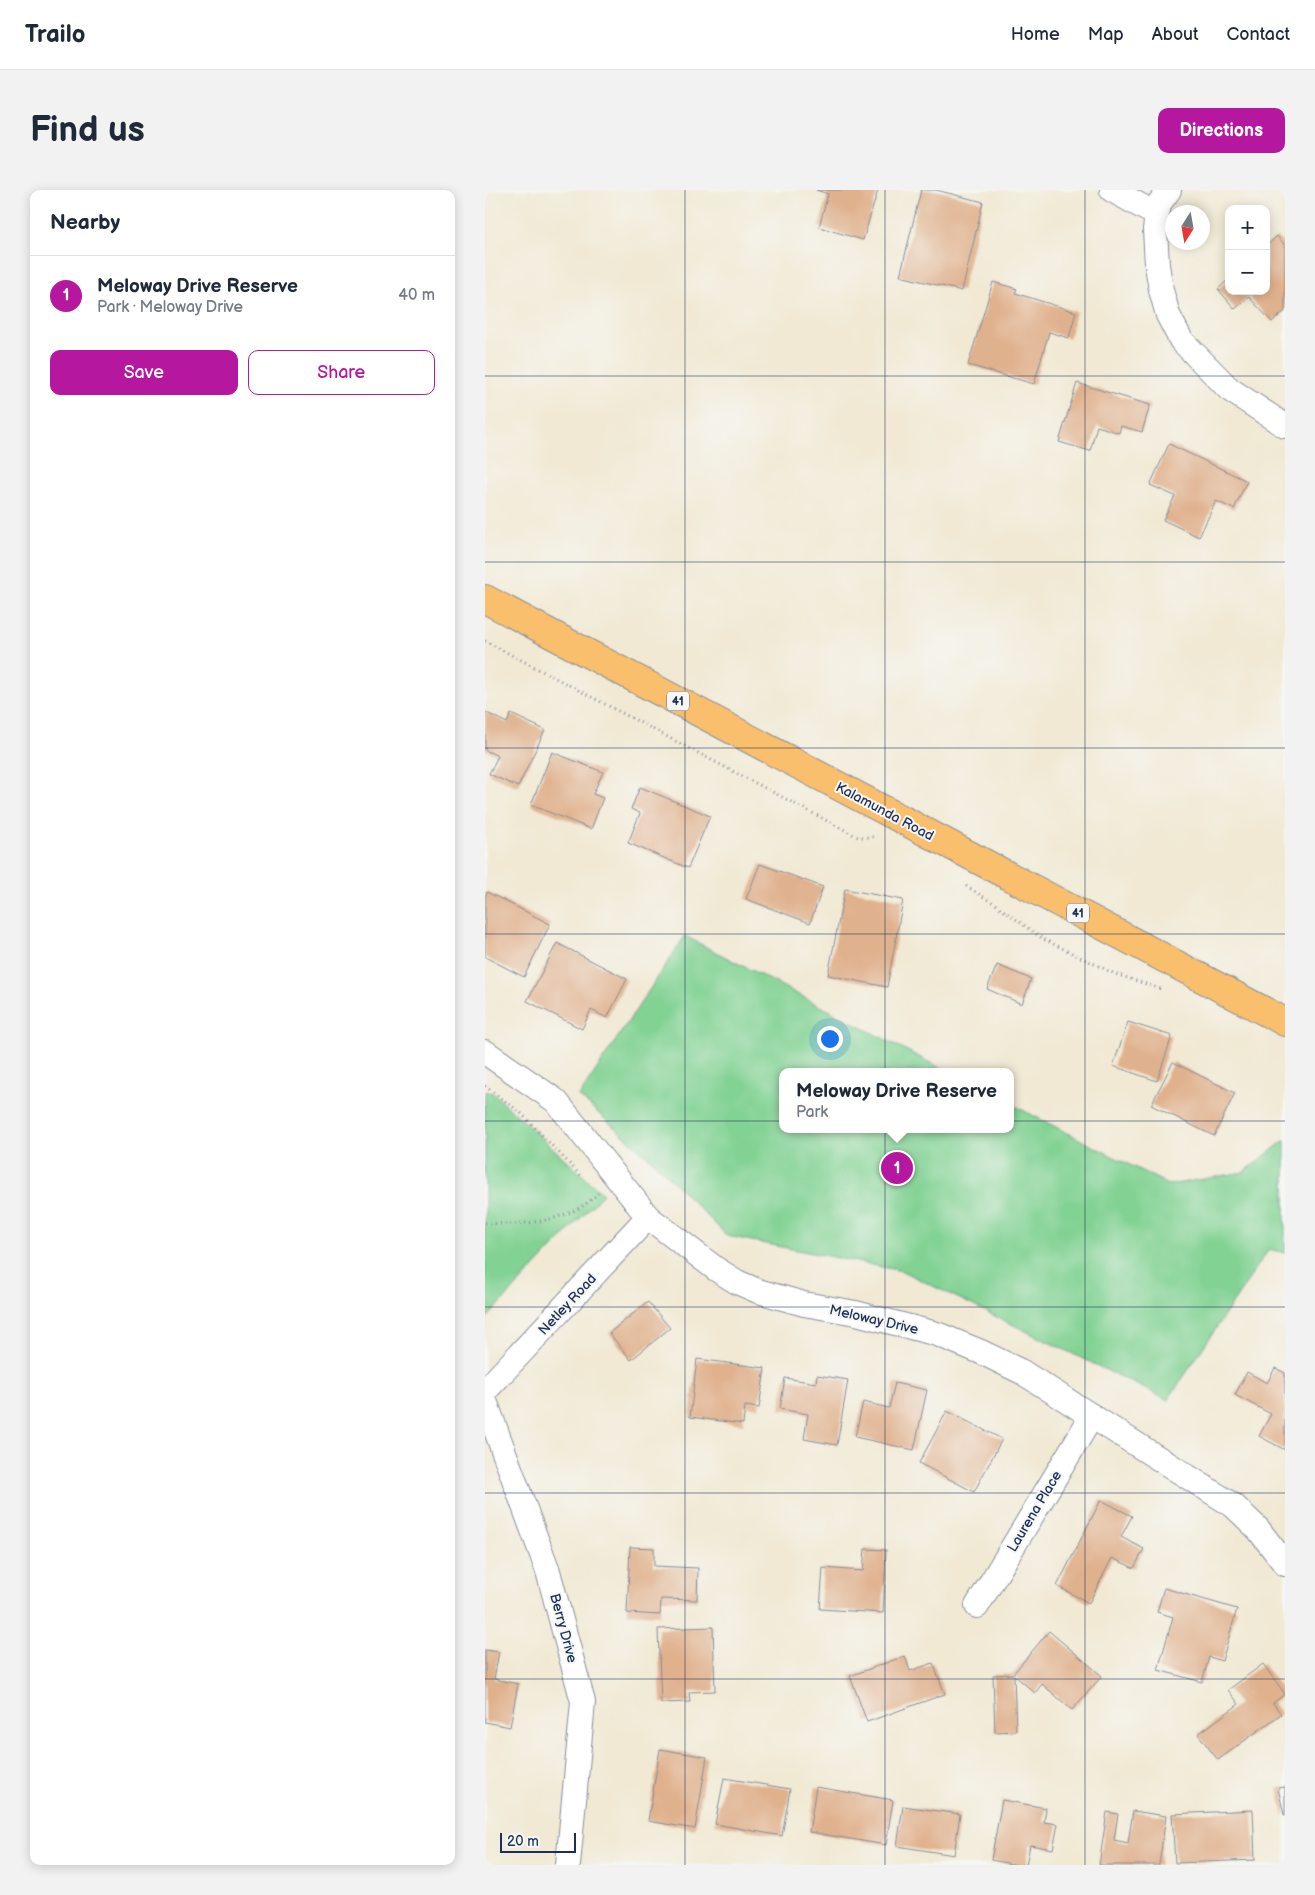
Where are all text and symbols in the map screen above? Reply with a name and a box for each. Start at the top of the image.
text: Trailo [25,20,85,49]
text: Home [1011,24,1060,45]
text: Map [1088,24,1124,45]
text: About [1152,24,1199,45]
text: Contact [1227,24,1290,45]
button: Directions [1158,108,1285,153]
text: Find us [30,109,145,152]
north arrow [1165,205,1210,250]
map controls [1225,205,1270,295]
button: + [1225,205,1270,250]
text: Nearby [50,210,120,235]
button: − [1225,250,1270,295]
text: Meloway Drive Reserve [97,275,298,298]
text: 1 [63,286,69,305]
text: 40 m [398,286,435,305]
text: Park · Meloway Drive [97,298,243,317]
button: Save [50,350,238,395]
button: Share [248,350,435,395]
road number: 41 [667,692,689,710]
street label: Kalamunda Road [833,778,937,844]
road number: 41 [1067,904,1089,922]
your location [817,1026,843,1052]
popup [779,1068,1014,1133]
text: Meloway Drive Reserve [796,1080,997,1103]
text: Park [796,1103,828,1122]
pin: 1 [881,1149,913,1187]
street label: Netley Road [535,1270,600,1338]
street label: Meloway Drive [828,1301,920,1338]
street label: Laurena Place [1004,1468,1065,1555]
street label: Berry Drive [546,1592,581,1665]
scale bar [500,1830,576,1853]
text: 20 m [507,1833,539,1850]

